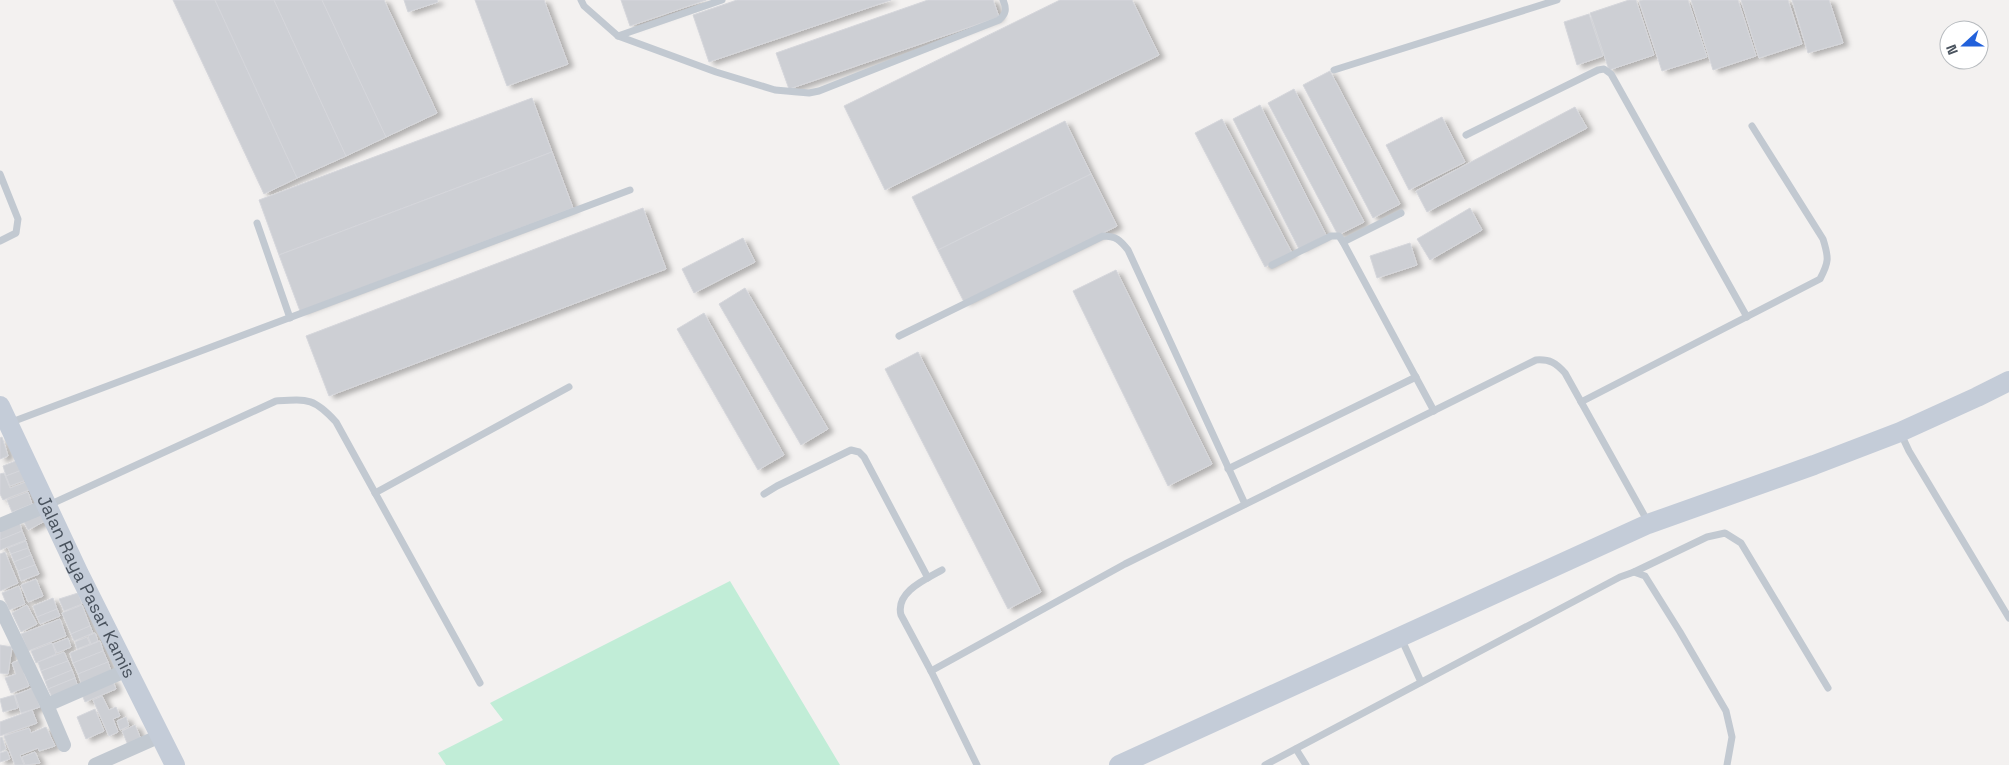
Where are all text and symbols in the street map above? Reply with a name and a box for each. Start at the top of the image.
north arrow [1939,20,1989,70]
text: N [1942,42,1962,57]
street label: Jalan Raya Pasar Kamis [32,491,141,682]

